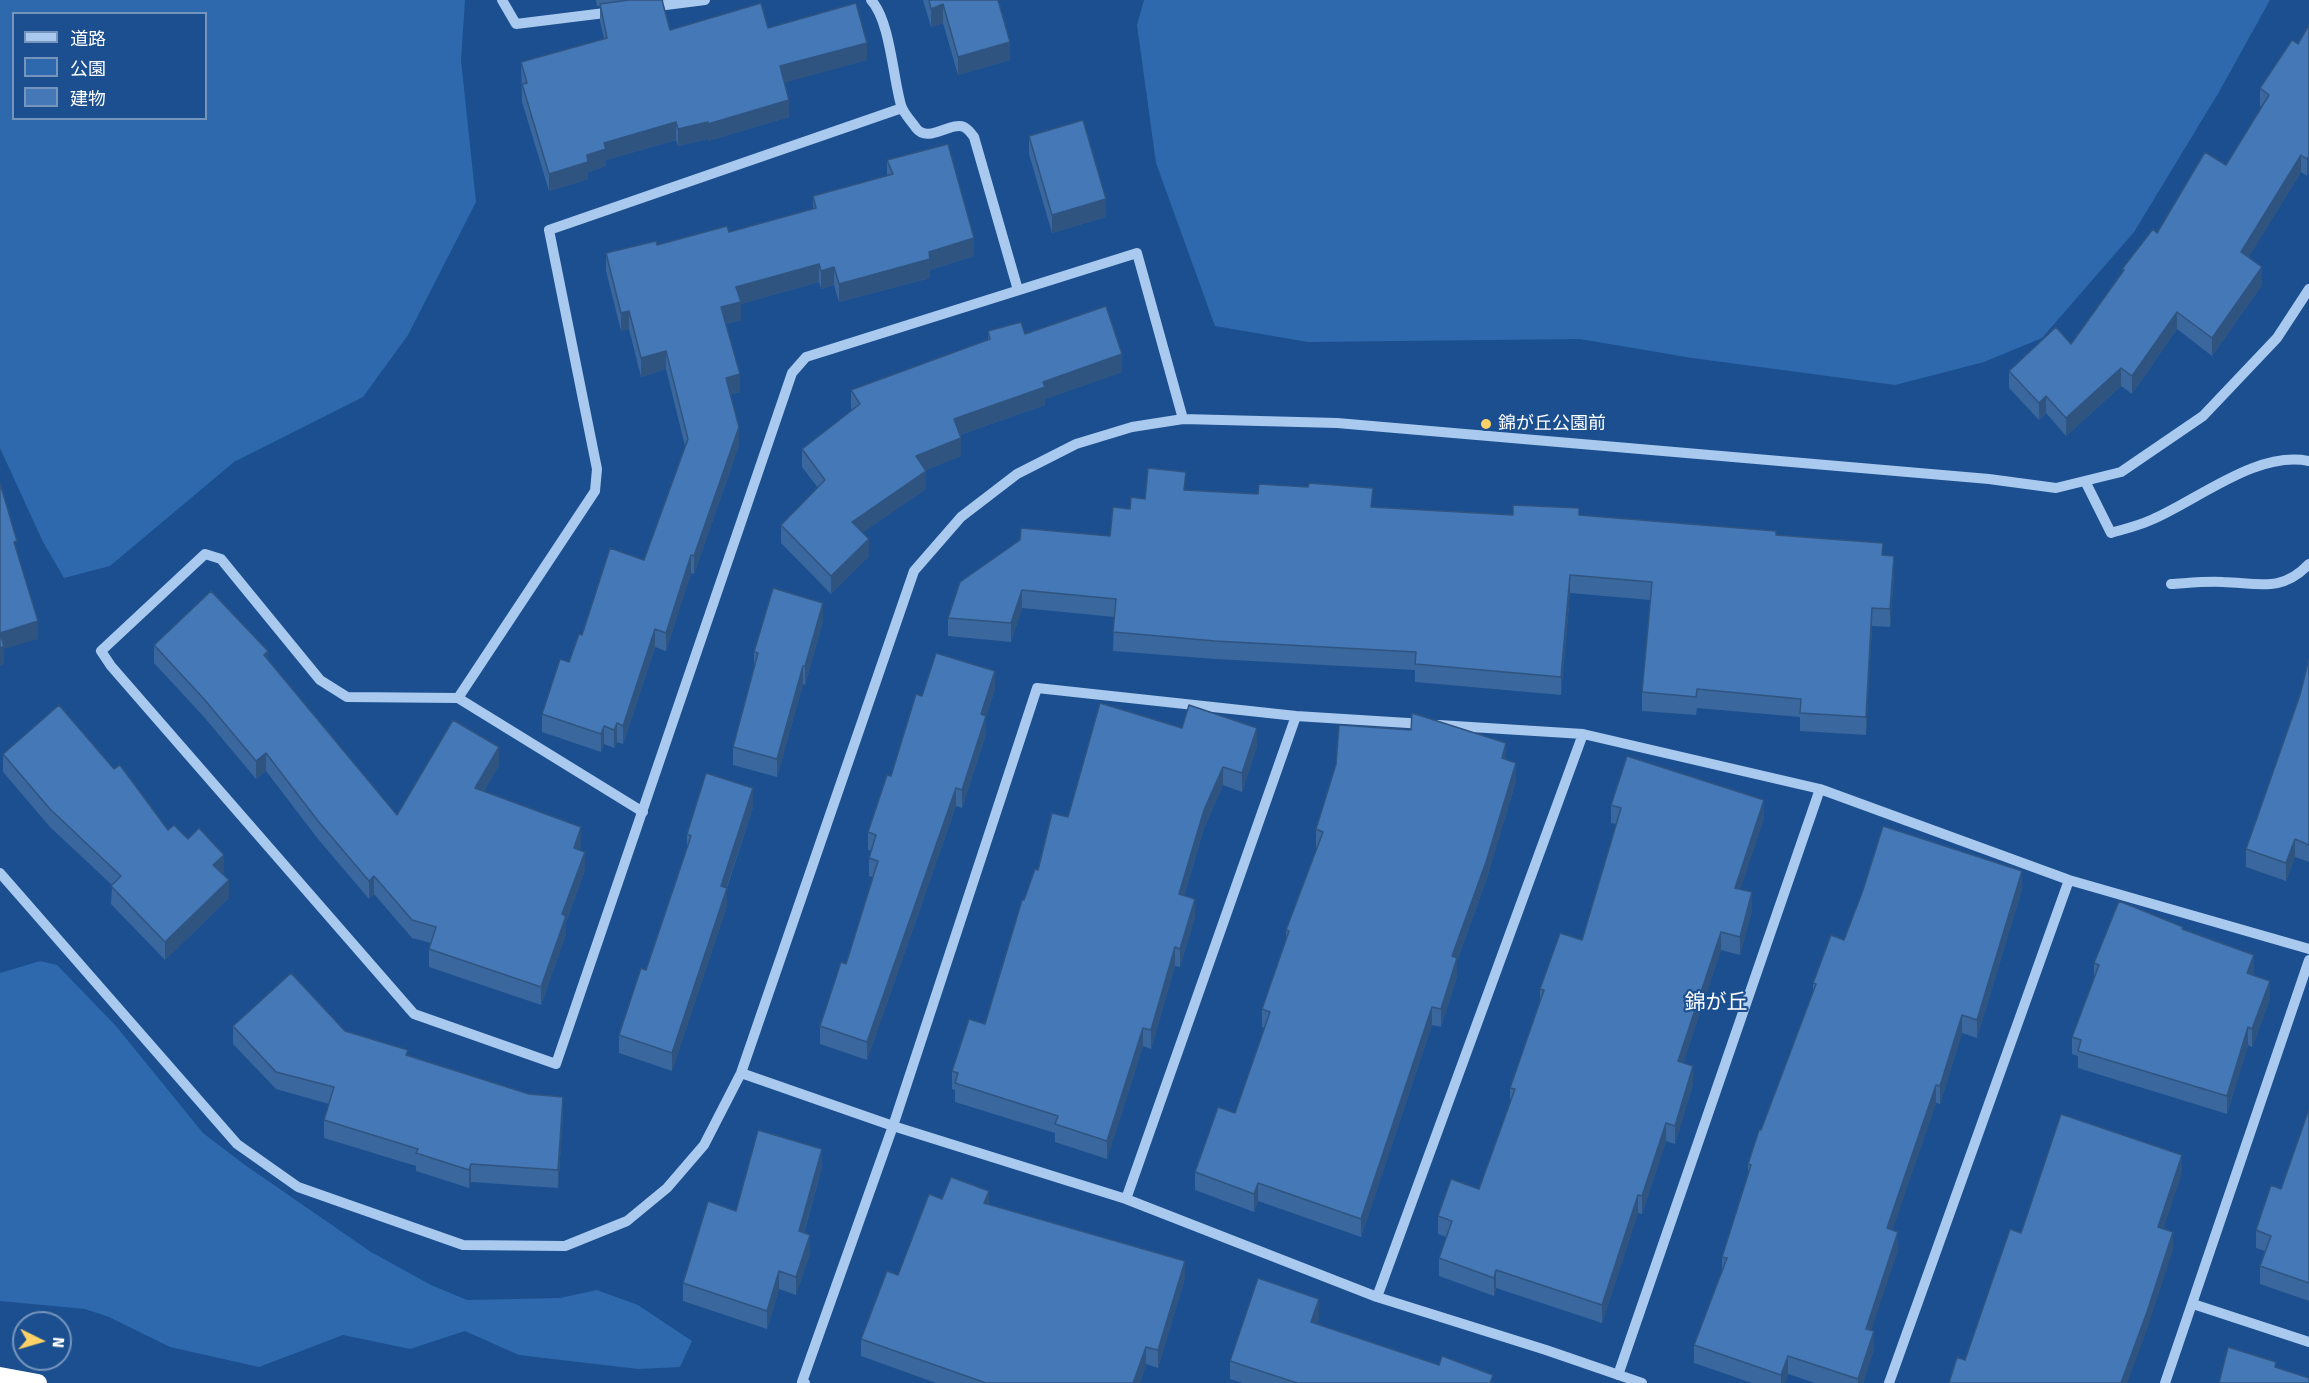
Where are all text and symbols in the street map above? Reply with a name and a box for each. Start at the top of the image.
legend [12,12,207,120]
text: 道路 [70,28,106,50]
text: 公園 [70,58,106,80]
text: 建物 [70,88,106,110]
place label: 錦が丘公園前 [1498,413,1606,435]
marker: 錦が丘公園前 [1479,417,1493,431]
district label: 錦が丘 [1685,990,1747,1016]
north arrow [12,1311,72,1371]
text: N [49,1336,68,1349]

